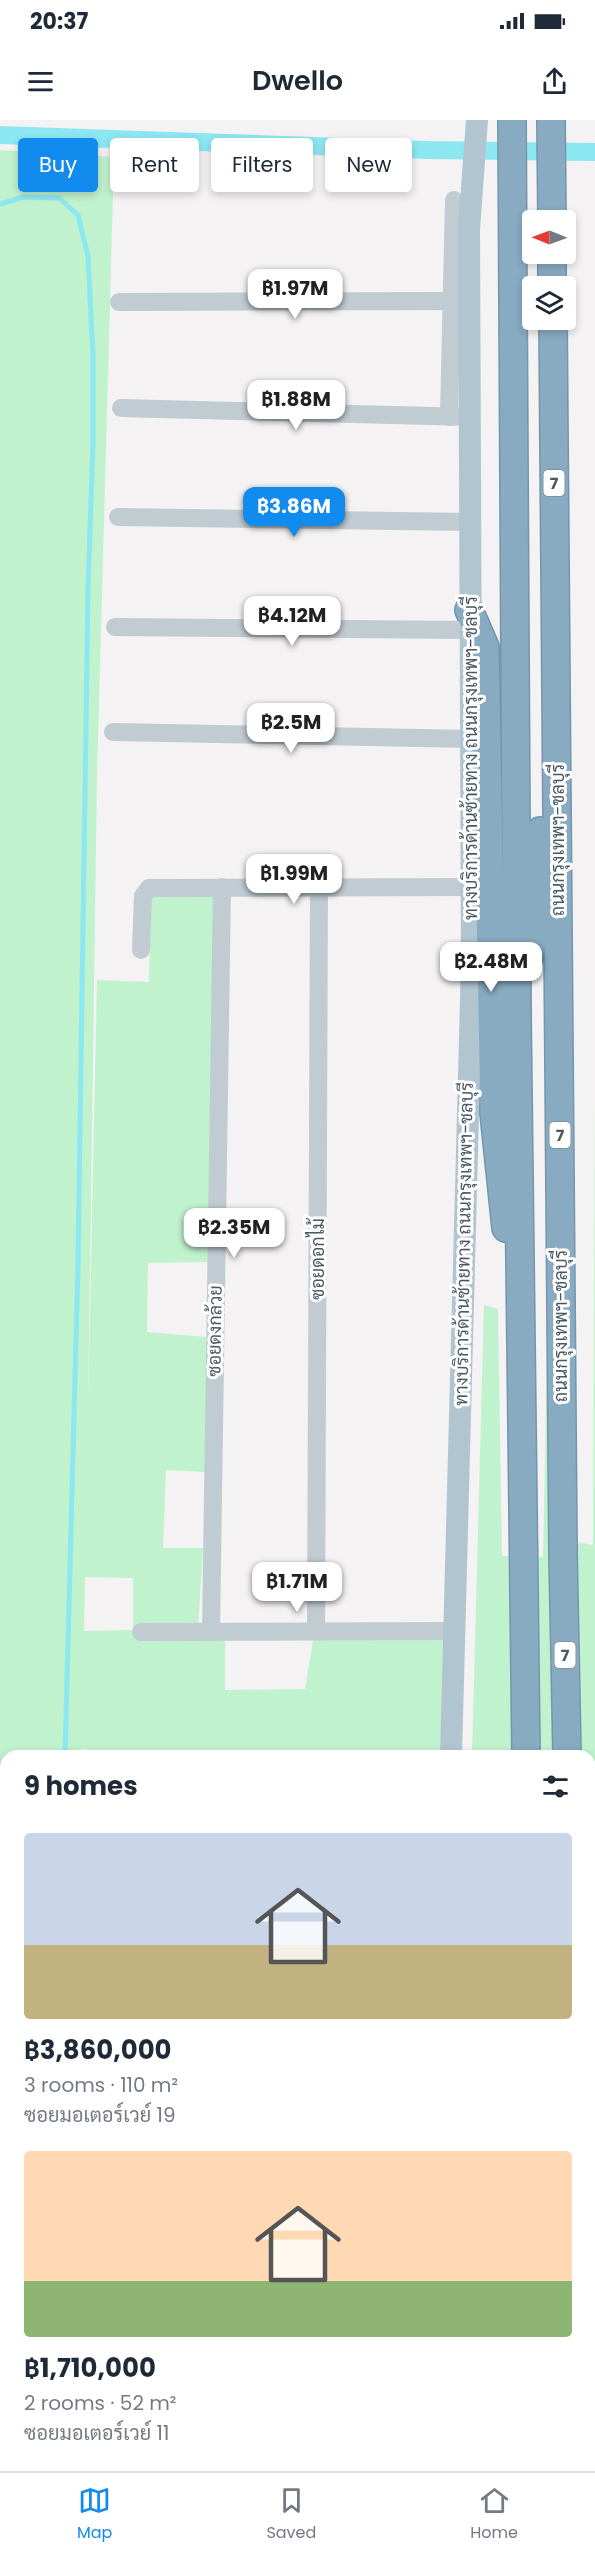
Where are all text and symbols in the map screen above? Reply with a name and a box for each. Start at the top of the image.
text: 20:37 [30,6,88,37]
text: Dwello [252,62,343,99]
icon: menu [24,65,57,98]
icon: share [538,65,571,98]
chip: Buy [18,138,98,192]
chip: Rent [110,138,199,192]
chip: Filters [211,138,313,192]
chip: New [325,138,412,192]
north arrow [522,210,576,264]
map controls [522,210,576,330]
pin: ฿1.97M [246,269,344,320]
text: ฿1.97M [262,274,328,302]
button: layers [522,276,576,330]
pin: ฿1.88M [247,380,345,431]
text: ฿1.88M [261,385,331,413]
road number: 7 [544,470,564,496]
pin: ฿3.86M [245,487,343,538]
text: ฿3.86M [257,492,331,520]
pin: ฿4.12M [243,596,341,647]
street label: ทางบริการด้านซ้ายทาง ถนนกรุงเทพฯ-ชลบุรี [458,596,483,920]
text: ฿4.12M [258,601,326,629]
pin: ฿2.5M [249,703,333,754]
text: ฿2.5M [261,708,321,736]
street label: ถนนกรุงเทพฯ-ชลบุรี [545,764,570,916]
pin: ฿1.99M [245,854,343,905]
text: ฿1.99M [260,859,328,887]
pin: ฿2.48M [442,942,540,993]
text: ฿2.48M [454,947,528,975]
street label: ทางบริการด้านซ้ายทาง ถนนกรุงเทพฯ-ชลบุรี [448,1082,479,1406]
road number: 7 [550,1122,570,1148]
pin: ฿2.35M [185,1208,283,1259]
text: ฿2.35M [198,1213,270,1241]
street label: ซอยดอกไม้ [305,1217,330,1300]
street label: ถนนกรุงเทพฯ-ชลบุรี [548,1250,573,1402]
street label: ซอยดงกล้วย [201,1285,228,1377]
pin: ฿1.71M [248,1562,346,1613]
text: ฿1.71M [266,1567,328,1595]
road number: 7 [554,1642,576,1668]
text: 9 homes [24,1768,138,1804]
icon: filters [539,1770,572,1803]
icon: home [244,1872,352,1980]
text: ฿3,860,000 [24,2032,172,2068]
text: 3 rooms · 110 m² [24,2071,178,2099]
text: ซอยมอเตอร์เวย์ 19 [24,2101,176,2129]
icon: home [244,2190,352,2298]
text: ฿1,710,000 [24,2350,156,2386]
text: 2 rooms · 52 m² [24,2389,176,2417]
text: ซอยมอเตอร์เวย์ 11 [24,2419,169,2447]
tab: Map [77,2484,112,2545]
tab: Saved [266,2484,316,2545]
tab: Home [470,2484,518,2545]

